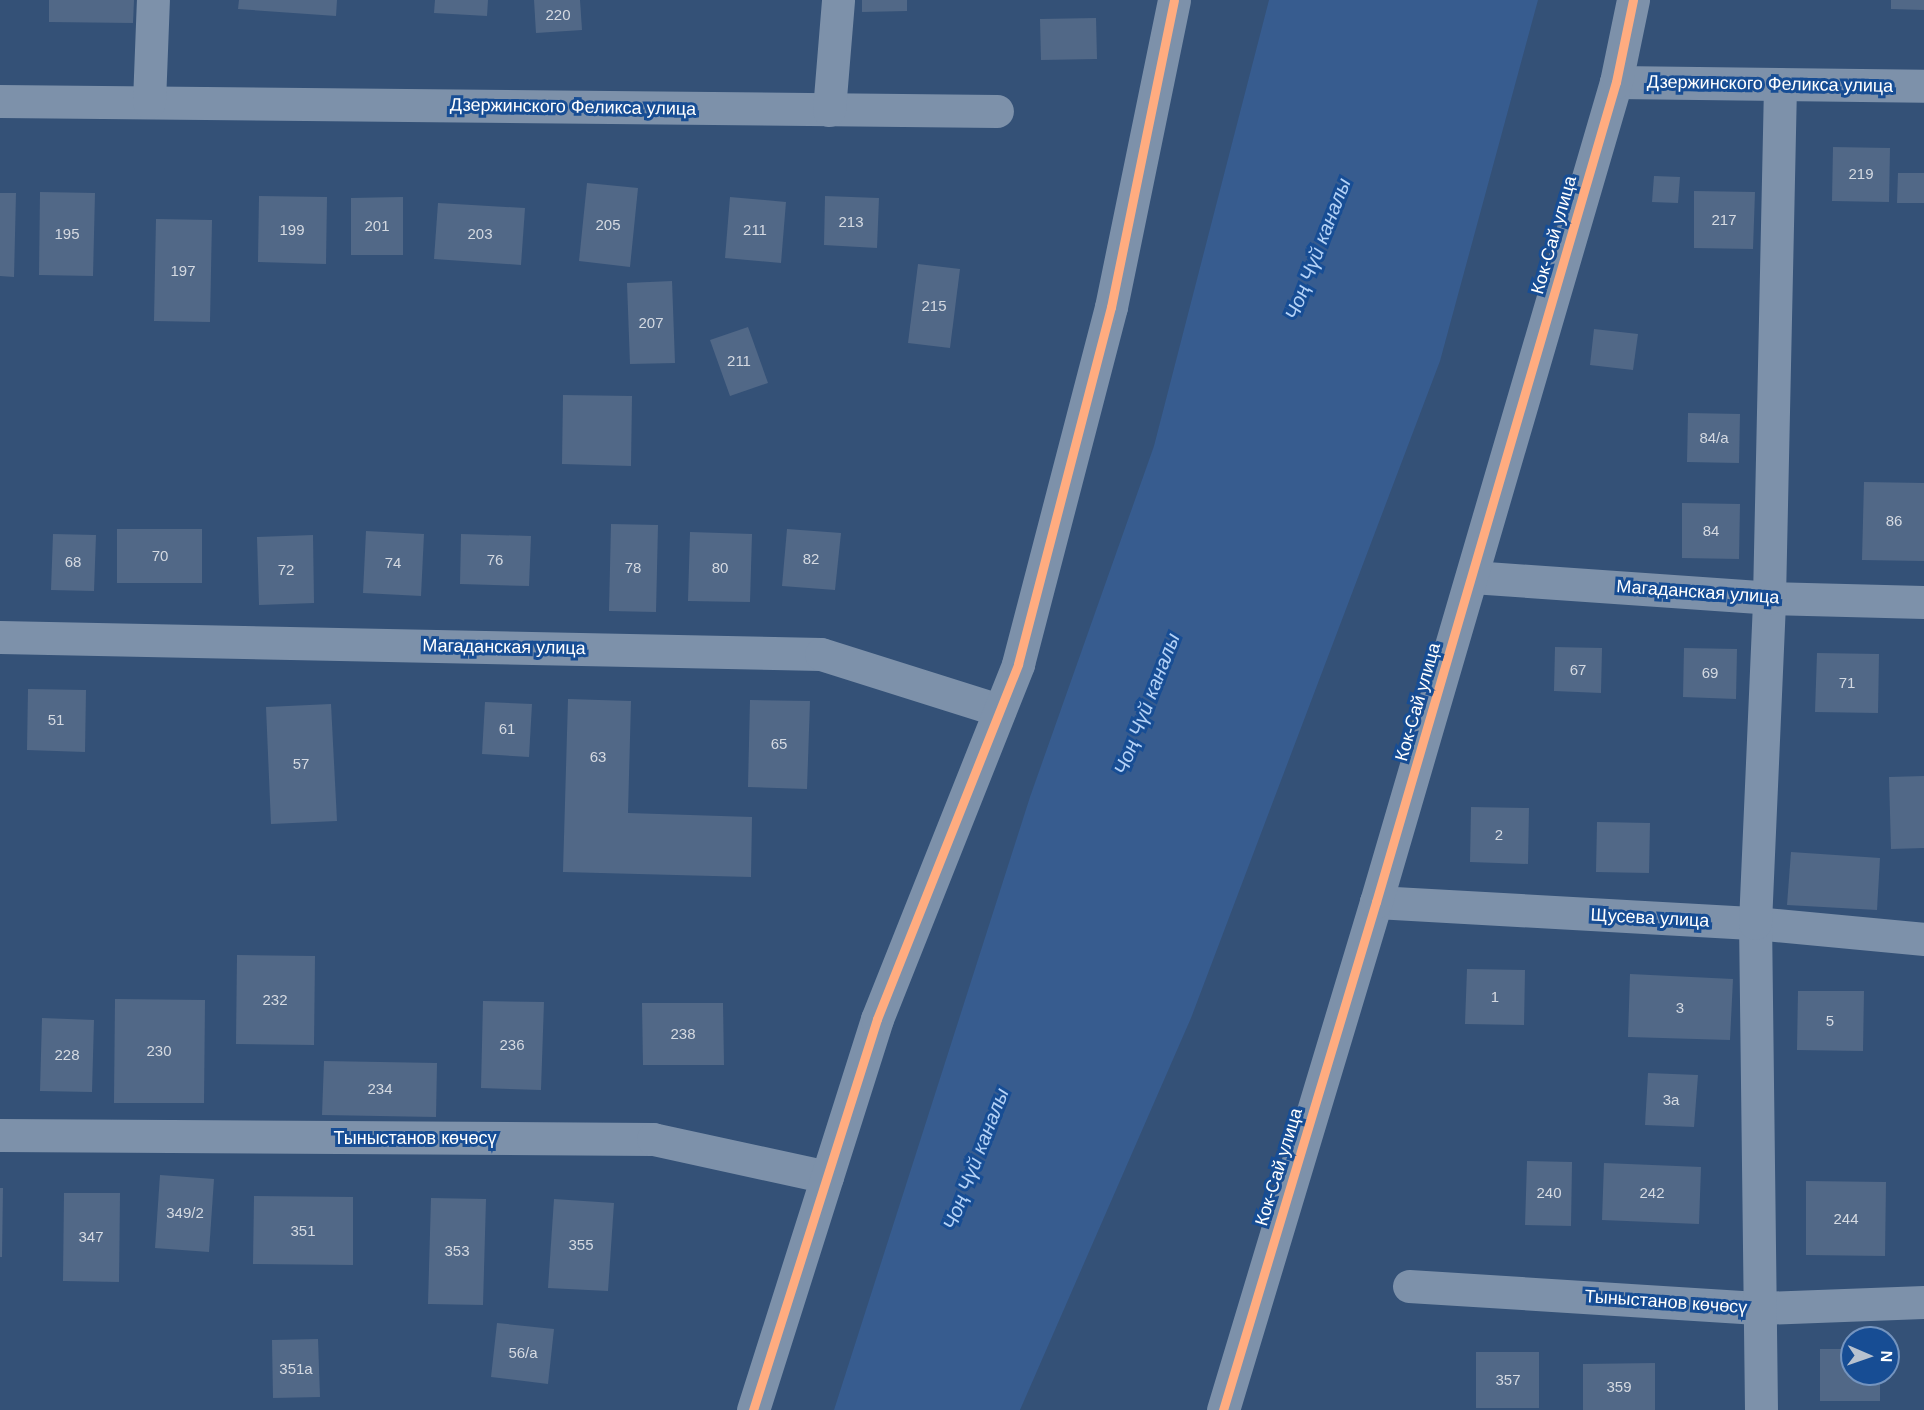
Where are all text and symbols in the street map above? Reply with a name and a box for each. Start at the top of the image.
house number: 220 [545,6,571,24]
street label: Дзержинского Феликса улица [1647,71,1893,97]
street label: Дзержинского Феликса улица [450,94,696,120]
house number: 219 [1848,165,1874,183]
street label: Кок-Сай улица [1527,173,1581,297]
water label: Чоң Чүй каналы [1280,175,1356,323]
house number: 217 [1711,211,1737,229]
house number: 213 [838,213,864,231]
house number: 205 [595,216,621,234]
house number: 201 [364,217,390,235]
house number: 199 [279,221,305,239]
house number: 211 [743,221,767,239]
house number: 195 [54,225,80,243]
house number: 203 [467,225,493,243]
house number: 197 [170,262,196,280]
house number: 215 [921,297,947,315]
house number: 207 [638,314,664,332]
house number: 211 [727,352,751,370]
house number: 84/а [1699,429,1729,447]
house number: 86 [1886,512,1902,530]
house number: 84 [1703,522,1719,540]
house number: 70 [152,547,168,565]
house number: 82 [803,550,819,568]
house number: 76 [487,551,503,569]
house number: 68 [65,553,81,571]
house number: 74 [385,554,401,572]
house number: 78 [625,559,641,577]
house number: 80 [712,559,728,577]
house number: 72 [278,561,294,579]
street label: Магаданская улица [1616,576,1780,608]
water label: Чоң Чүй каналы [1109,630,1185,778]
street label: Магаданская улица [422,635,586,659]
street label: Кок-Сай улица [1391,640,1445,764]
house number: 67 [1570,661,1586,679]
house number: 69 [1702,664,1718,682]
house number: 71 [1839,674,1855,692]
house number: 51 [48,711,64,729]
house number: 61 [499,720,515,738]
house number: 65 [771,735,787,753]
house number: 63 [590,748,606,766]
house number: 57 [293,755,309,773]
house number: 2 [1495,826,1503,844]
street label: Щусева улица [1590,904,1710,932]
house number: 1 [1491,988,1499,1006]
house number: 232 [262,991,288,1009]
house number: 3 [1676,999,1684,1017]
house number: 5 [1826,1012,1834,1030]
house number: 238 [670,1025,696,1043]
house number: 236 [499,1036,525,1054]
house number: 230 [146,1042,172,1060]
house number: 228 [54,1046,80,1064]
house number: 234 [367,1080,393,1098]
water label: Чоң Чүй каналы [938,1085,1014,1233]
house number: 3а [1663,1091,1679,1109]
street label: Кок-Сай улица [1251,1105,1307,1229]
street label: Тыныстанов көчөсү [334,1127,496,1149]
house number: 240 [1536,1184,1562,1202]
house number: 242 [1639,1184,1665,1202]
house number: 349/2 [166,1204,204,1222]
house number: 244 [1833,1210,1859,1228]
house number: 351 [290,1222,316,1240]
house number: 347 [78,1228,104,1246]
house number: 355 [568,1236,594,1254]
house number: 353 [444,1242,470,1260]
street label: Тыныстанов көчөсү [1584,1286,1748,1318]
north arrow [1840,1326,1900,1386]
house number: 56/а [508,1344,538,1362]
text: N [1878,1351,1895,1363]
house number: 351а [279,1360,313,1378]
house number: 357 [1495,1371,1521,1389]
house number: 359 [1606,1378,1632,1396]

